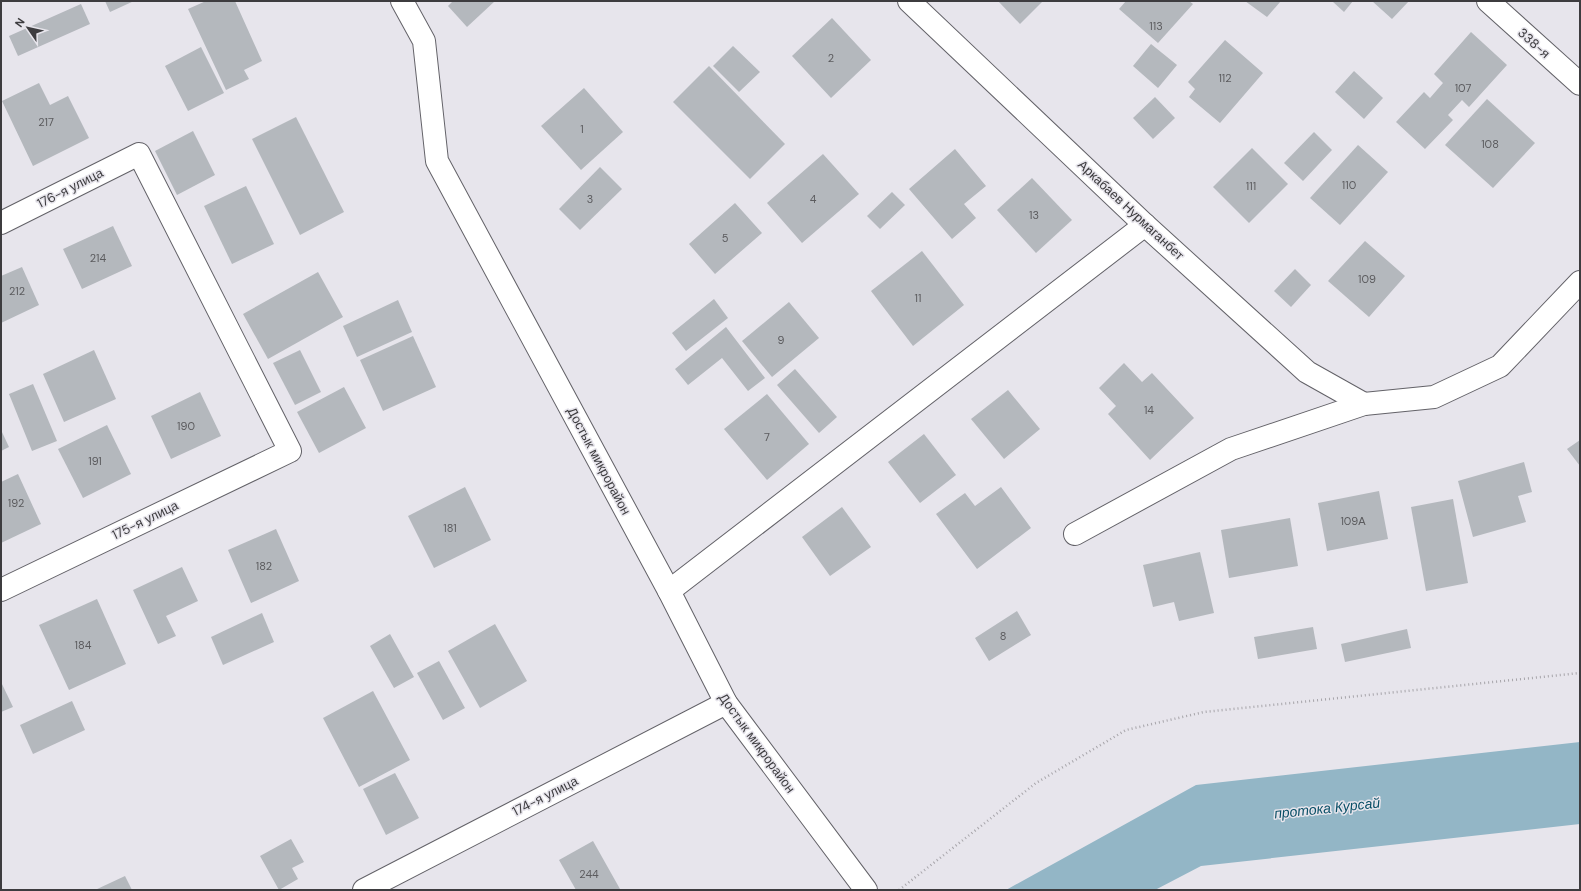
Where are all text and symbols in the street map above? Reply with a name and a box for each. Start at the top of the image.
north arrow [8,8,48,48]
text: N [12,15,28,30]
house number: 113 [1149,19,1163,33]
street label: 338-я [1514,24,1554,62]
house number: 2 [828,51,834,65]
house number: 112 [1218,71,1232,85]
house number: 107 [1455,81,1471,95]
house number: 217 [38,115,54,129]
house number: 1 [580,122,584,136]
house number: 108 [1481,137,1499,151]
street label: Аркабаев Нурмаганбет [1074,156,1188,264]
street label: 176-я улица [34,164,107,212]
house number: 110 [1342,178,1356,192]
house number: 111 [1246,179,1256,193]
house number: 3 [587,192,593,206]
house number: 4 [810,192,817,206]
house number: 13 [1029,208,1039,222]
house number: 5 [722,231,729,245]
house number: 214 [90,251,107,265]
house number: 109 [1358,272,1376,286]
house number: 212 [9,284,25,298]
house number: 11 [915,291,921,305]
house number: 9 [778,333,785,347]
house number: 14 [1144,403,1154,417]
street label: Достык микрорайон [563,404,635,518]
house number: 190 [177,419,195,433]
house number: 7 [764,430,770,444]
house number: 191 [88,454,102,468]
house number: 192 [8,496,24,510]
street label: 175-я улица [109,496,182,543]
house number: 109А [1340,514,1366,528]
house number: 181 [443,521,457,535]
house number: 182 [256,559,272,573]
house number: 8 [1000,629,1006,643]
house number: 184 [75,638,92,652]
street label: Достык микрорайон [715,690,799,796]
street label: 174-я улица [509,772,581,820]
water label: протока Курсай [1273,793,1381,823]
house number: 244 [579,867,599,881]

